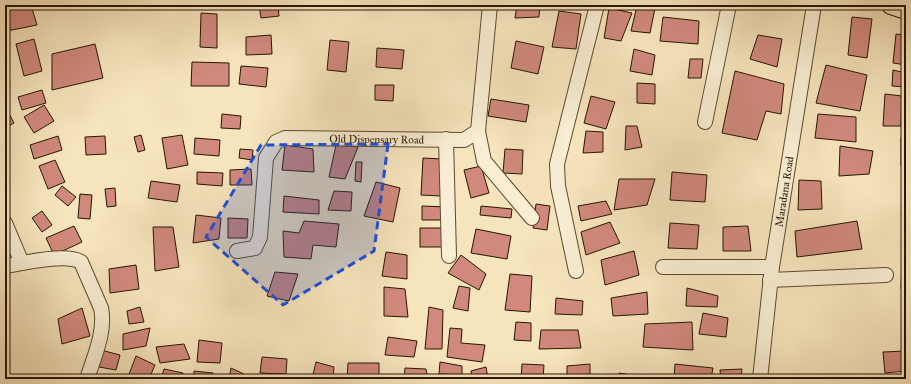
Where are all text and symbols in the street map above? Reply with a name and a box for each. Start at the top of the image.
street label: Old Dispensary Road [329,132,425,147]
street label: Maradana Road [773,155,797,228]

